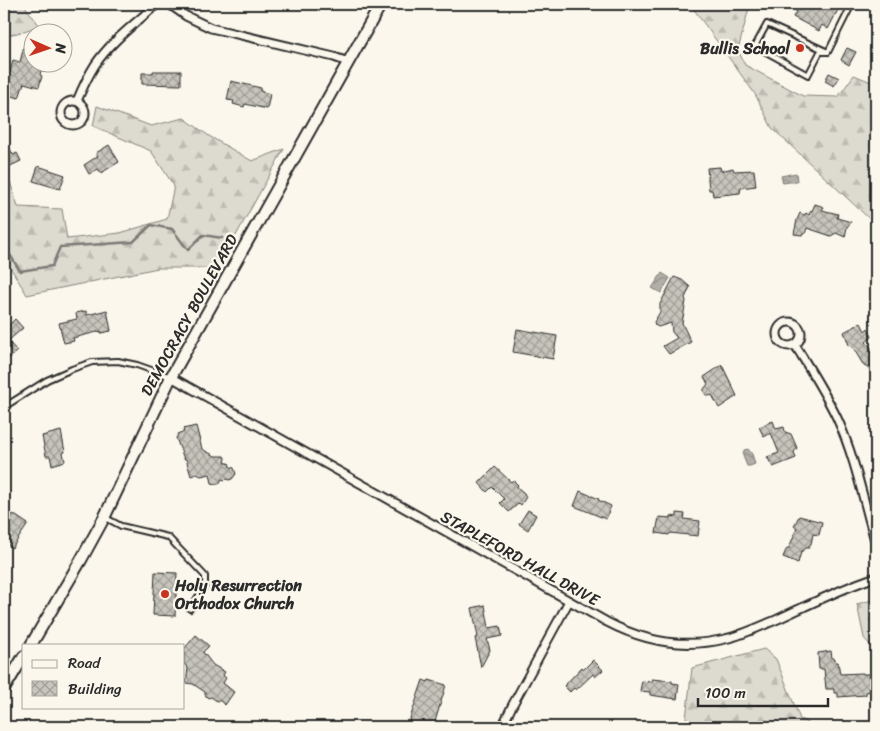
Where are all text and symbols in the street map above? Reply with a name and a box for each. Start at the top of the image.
north arrow [22,22,72,72]
place label: Bullis School [700,34,791,63]
text: N [48,42,73,54]
marker: Bullis School [794,42,806,54]
street label: DEMOCRACY BOULEVARD [132,228,246,401]
street label: STAPLEFORD HALL DRIVE [435,502,606,614]
place label: Holy Resurrection Orthodox Church [174,571,302,618]
marker: Holy Resurrection Orthodox Church [159,588,171,600]
legend [22,644,185,708]
text: Road [68,650,101,676]
text: Building [68,676,122,702]
scale bar [698,676,828,708]
text: 100 m [705,680,746,706]

